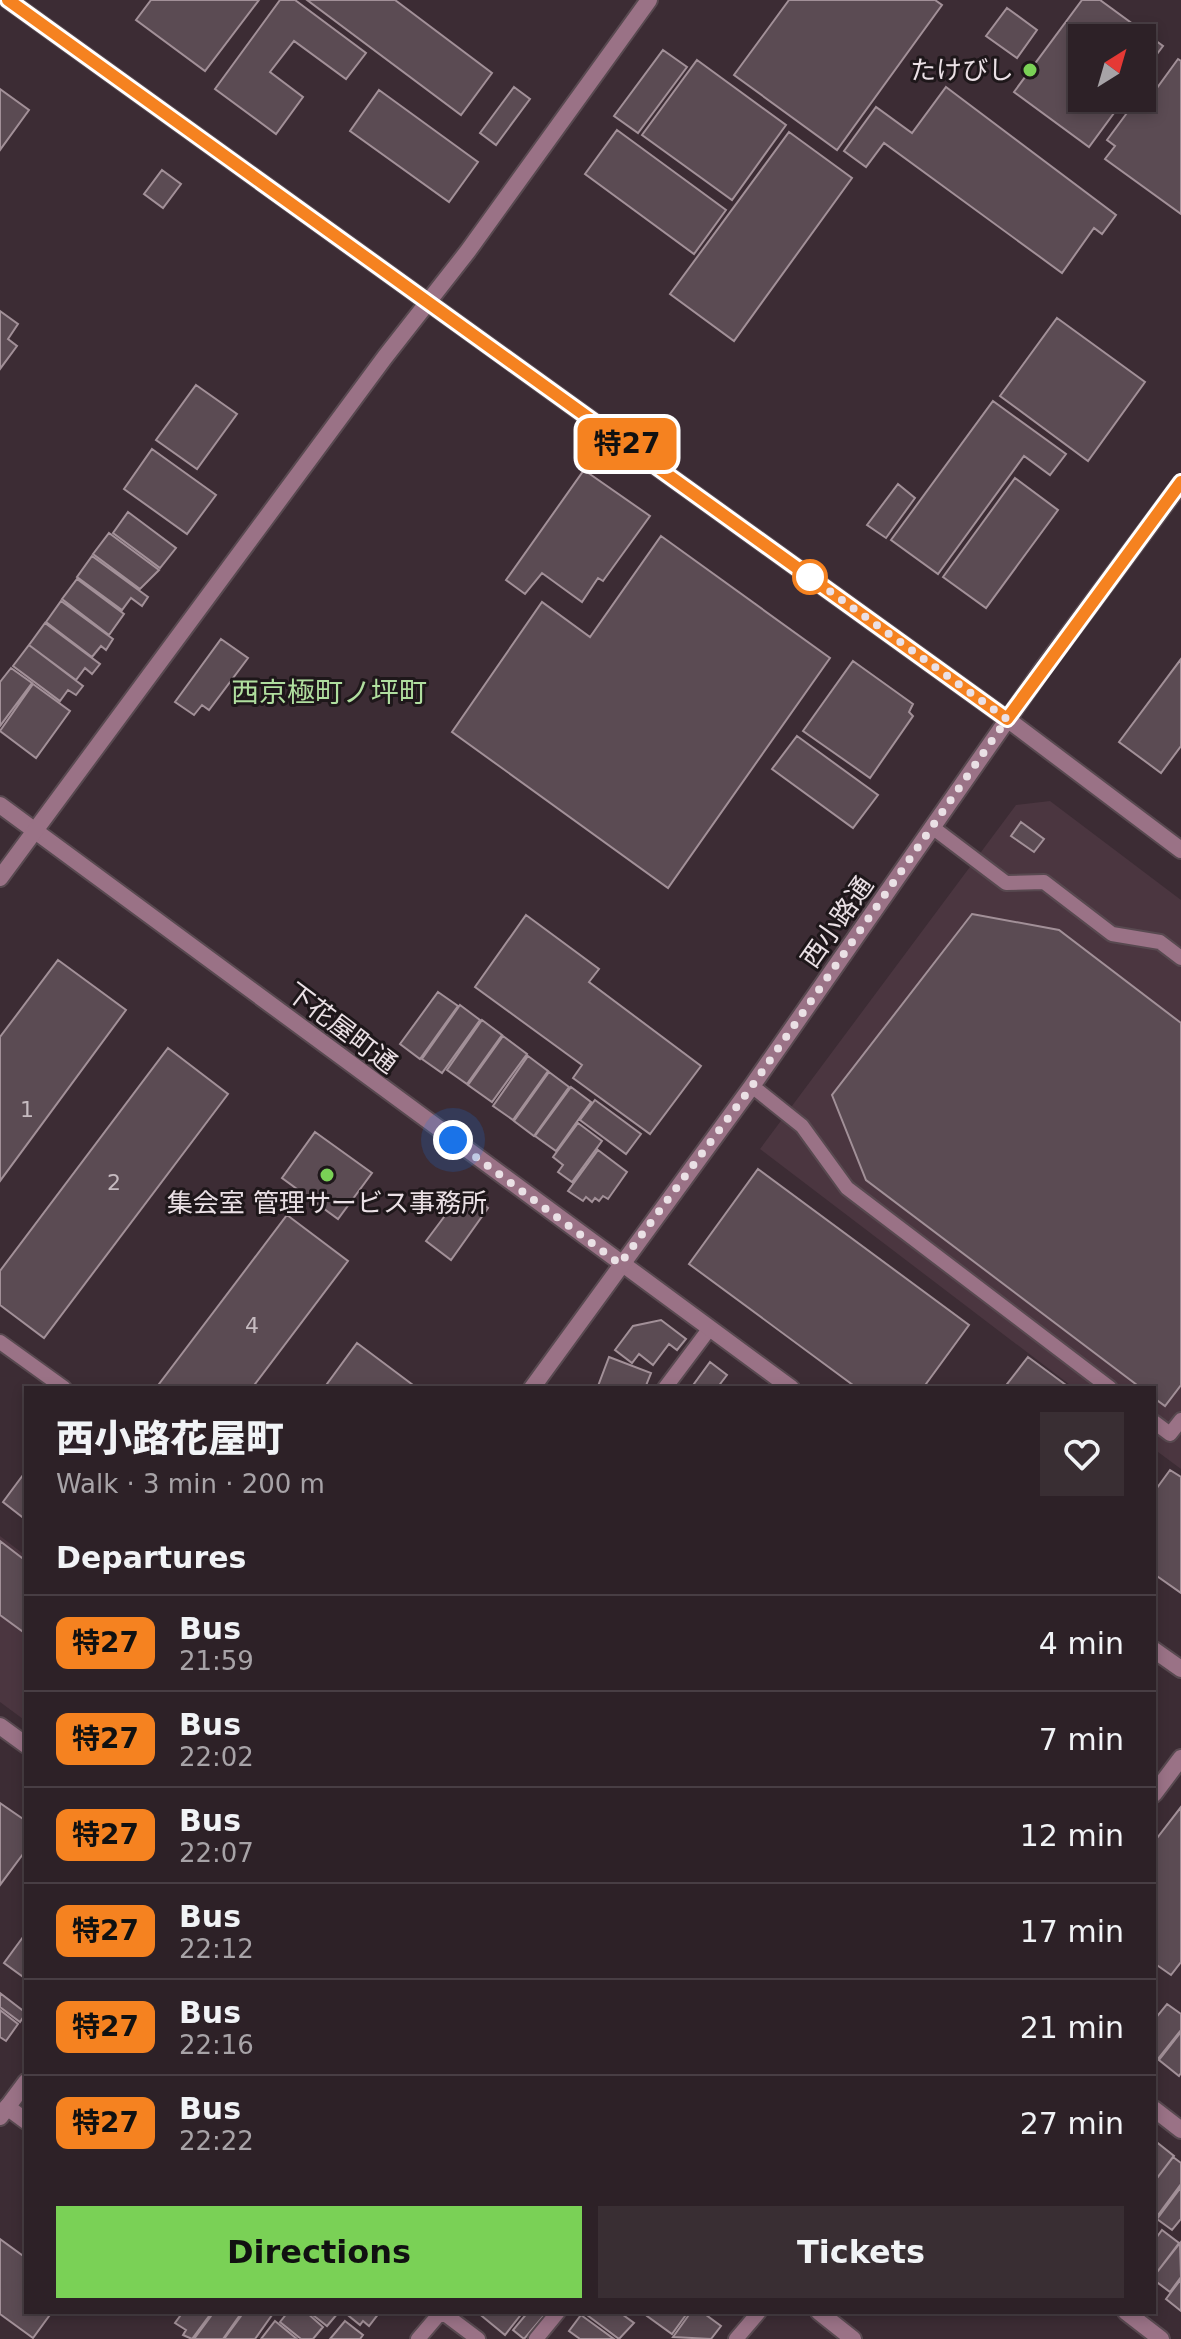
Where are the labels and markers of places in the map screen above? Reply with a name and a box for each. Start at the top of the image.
place label: たけびし [910,55,1014,85]
marker: たけびし [1021,61,1039,79]
unlabelled marker [793,560,827,594]
marker: 集会室 管理サービス事務所 [318,1166,336,1184]
place label: 集会室 管理サービス事務所 [167,1188,487,1218]

